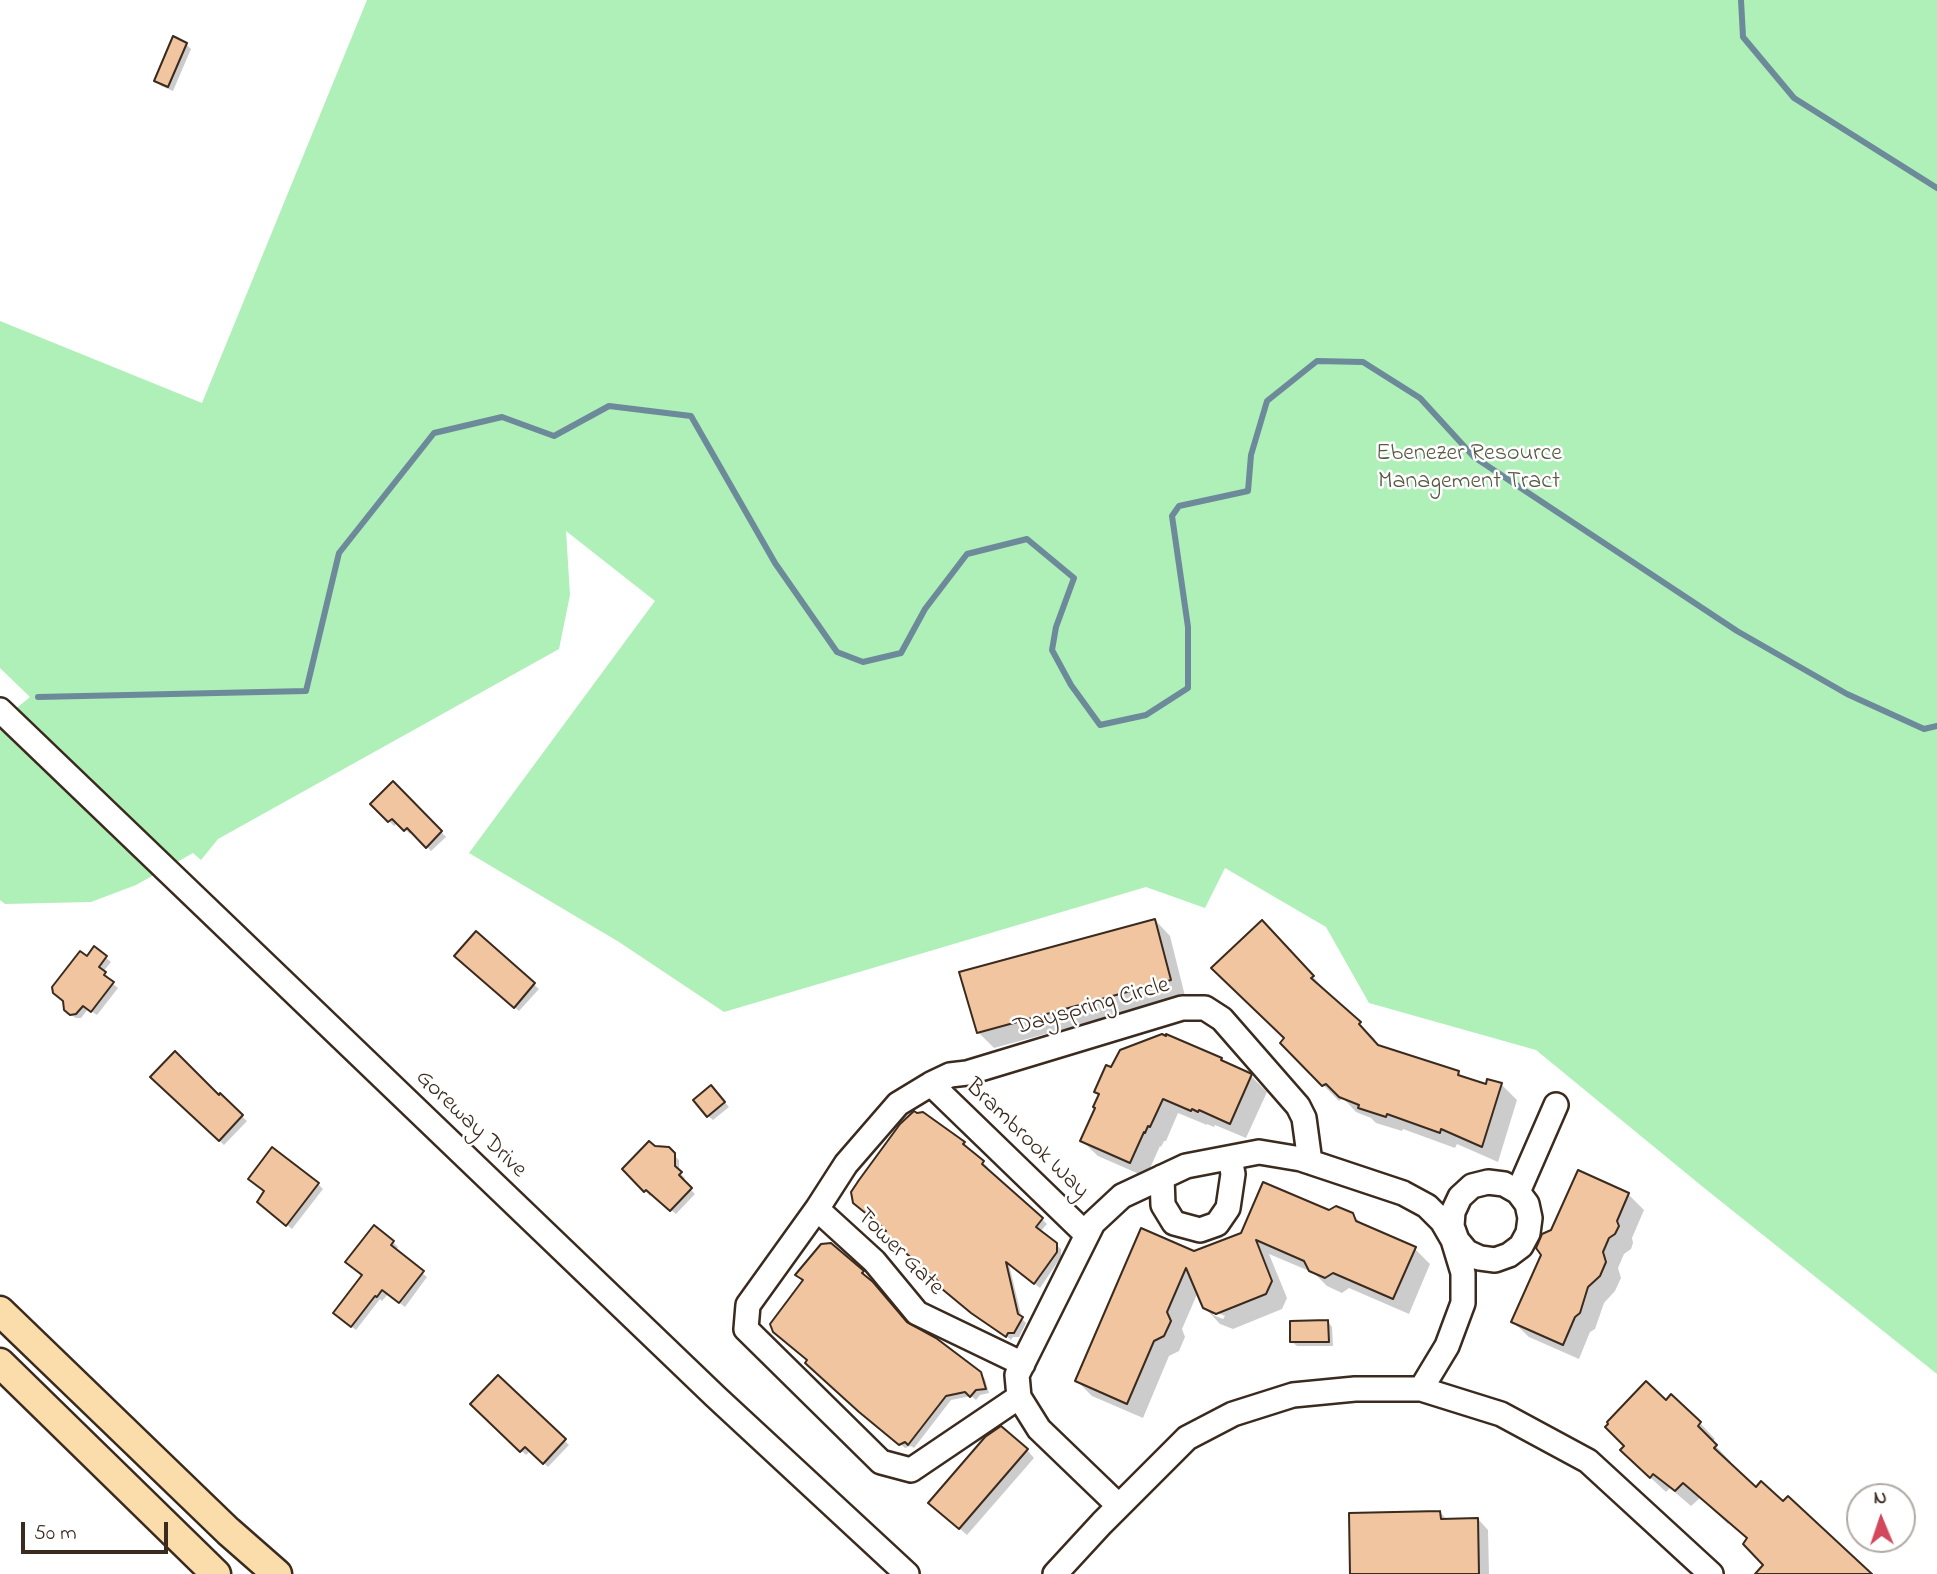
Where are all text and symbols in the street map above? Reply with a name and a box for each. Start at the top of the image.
park label: Ebenezer Resource Management Tract [1376,441,1562,497]
street label: Dayspring Circle [1011,972,1173,1044]
street label: Goreway Drive [408,1065,532,1185]
street label: Brambrook Way [958,1074,1094,1206]
street label: Tower Gate [849,1203,949,1303]
north arrow [1846,1483,1916,1553]
text: N [1873,1485,1887,1512]
scale bar [24,1508,172,1552]
text: 50 m [34,1519,77,1549]

